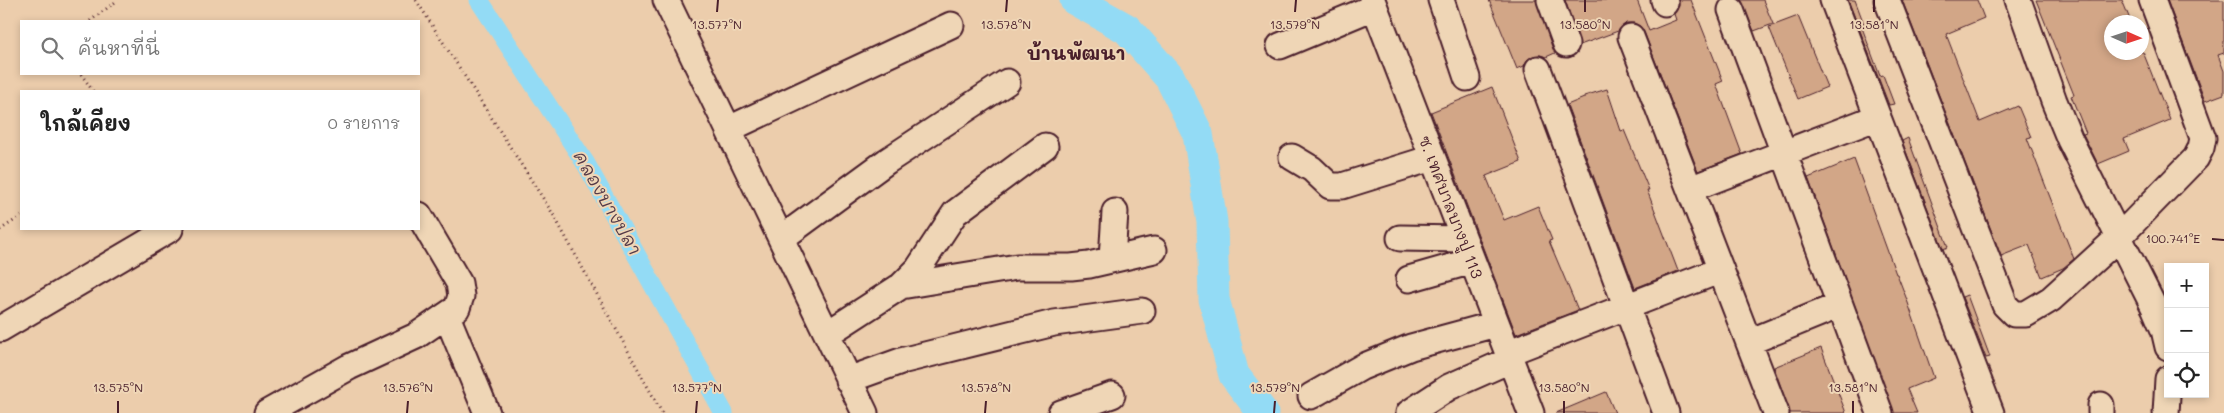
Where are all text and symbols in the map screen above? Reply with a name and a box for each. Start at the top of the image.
north arrow [2104,15,2149,60]
text: 13.577°N [692,16,742,32]
text: 13.578°N [981,16,1031,32]
text: 13.579°N [1270,16,1320,32]
text: 13.580°N [1559,16,1611,32]
text: 13.581°N [1849,16,1899,32]
search box [20,20,420,75]
icon: search [38,34,66,62]
text: ค้นหาที่นี่ [78,35,160,60]
district label: บ้านพัฒนา [1027,40,1125,65]
text: ใกล้เคียง [40,109,131,136]
text: 0 รายการ [328,112,400,133]
street label: ซ. เทศบาลบางปู 113 [1412,132,1488,282]
water label: คลองบางปลา [568,146,647,259]
text: 100.741°E [2146,230,2200,246]
map controls [2164,263,2209,398]
button: + [2164,263,2209,308]
button: − [2164,308,2209,353]
button: locate [2164,353,2209,398]
text: 13.575°N [93,379,143,395]
text: 13.576°N [383,379,433,395]
text: 13.577°N [672,379,722,395]
text: 13.578°N [961,379,1011,395]
text: 13.579°N [1250,379,1300,395]
text: 13.580°N [1538,379,1590,395]
text: 13.581°N [1828,379,1878,395]

